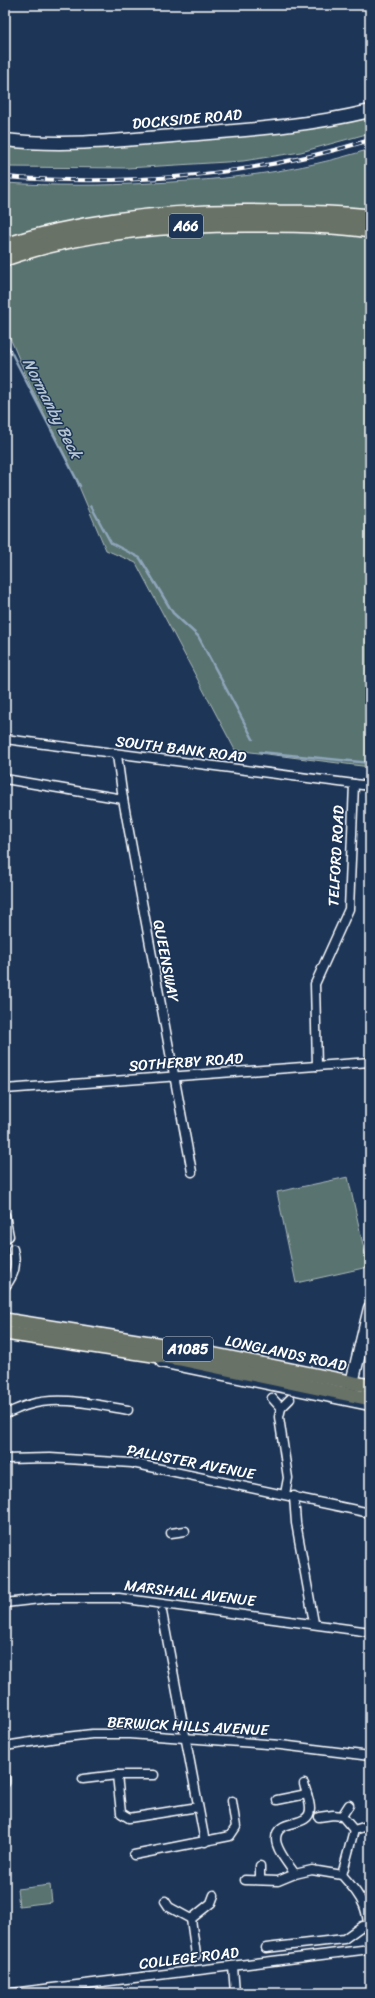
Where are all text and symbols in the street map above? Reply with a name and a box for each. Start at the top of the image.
street label: DOCKSIDE ROAD [131,101,243,137]
road number: A66 [169,214,203,238]
water label: Normanby Beck [15,352,92,466]
street label: SOUTH BANK ROAD [114,728,248,770]
street label: TELFORD ROAD [320,805,352,907]
street label: QUEENSWAY [145,918,187,1005]
street label: SOTHERBY ROAD [128,1045,244,1079]
street label: LONGLANDS ROAD [223,1327,349,1379]
road number: A1085 [163,1337,213,1361]
street label: PALLISTER AVENUE [125,1437,259,1487]
street label: MARSHALL AVENUE [123,1572,259,1614]
street label: BERWICK HILLS AVENUE [107,1709,271,1743]
street label: COLLEGE ROAD [138,1939,240,1977]

